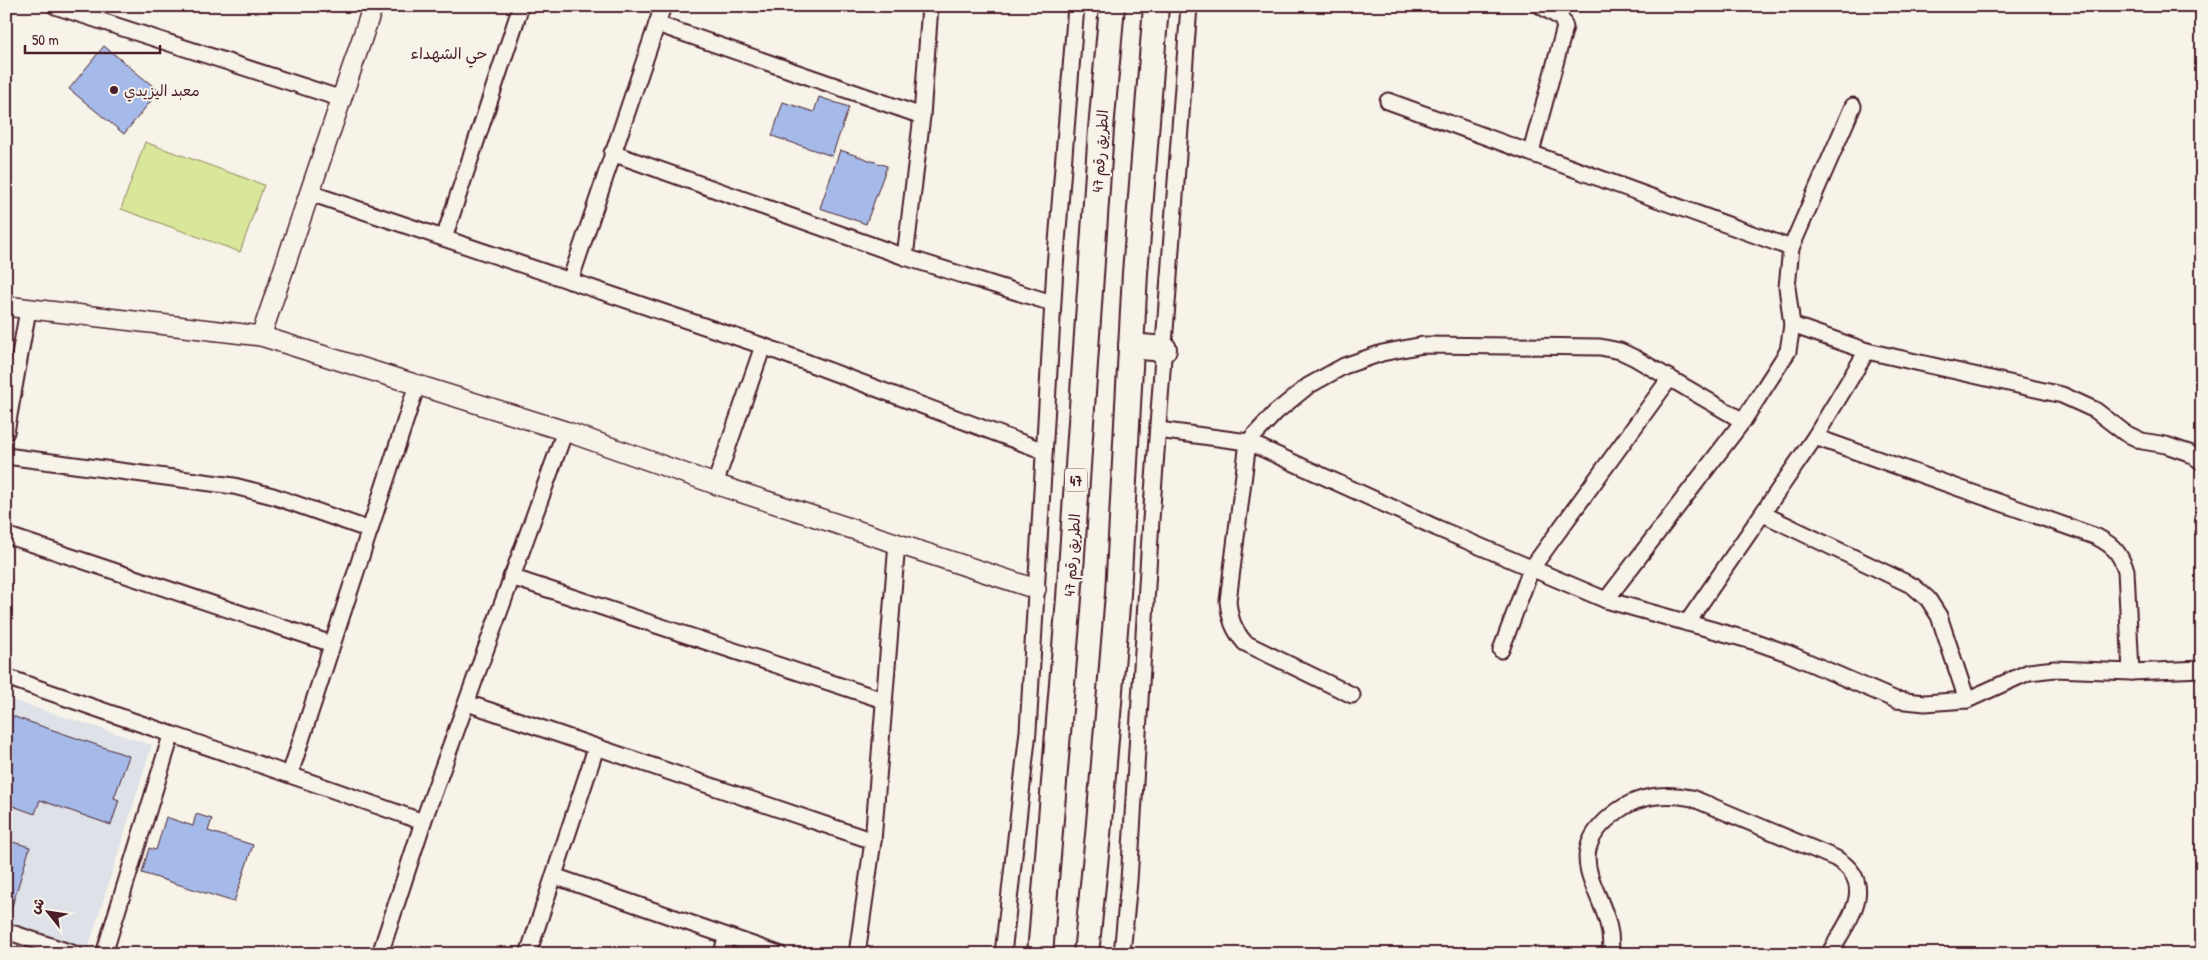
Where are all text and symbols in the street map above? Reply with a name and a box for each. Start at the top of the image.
scale bar [25,22,160,54]
text: 50 m [32,29,59,50]
district label: حي الشهداء [411,42,488,68]
place label: معبد اليزيدي [124,80,200,102]
marker: معبد اليزيدي [108,84,120,96]
street label: الطريق رقم 47 [1087,109,1115,193]
road number: 47 [1065,468,1087,492]
street label: الطريق رقم 47 [1059,513,1087,597]
north arrow [22,888,72,938]
text: ش [24,894,48,917]

